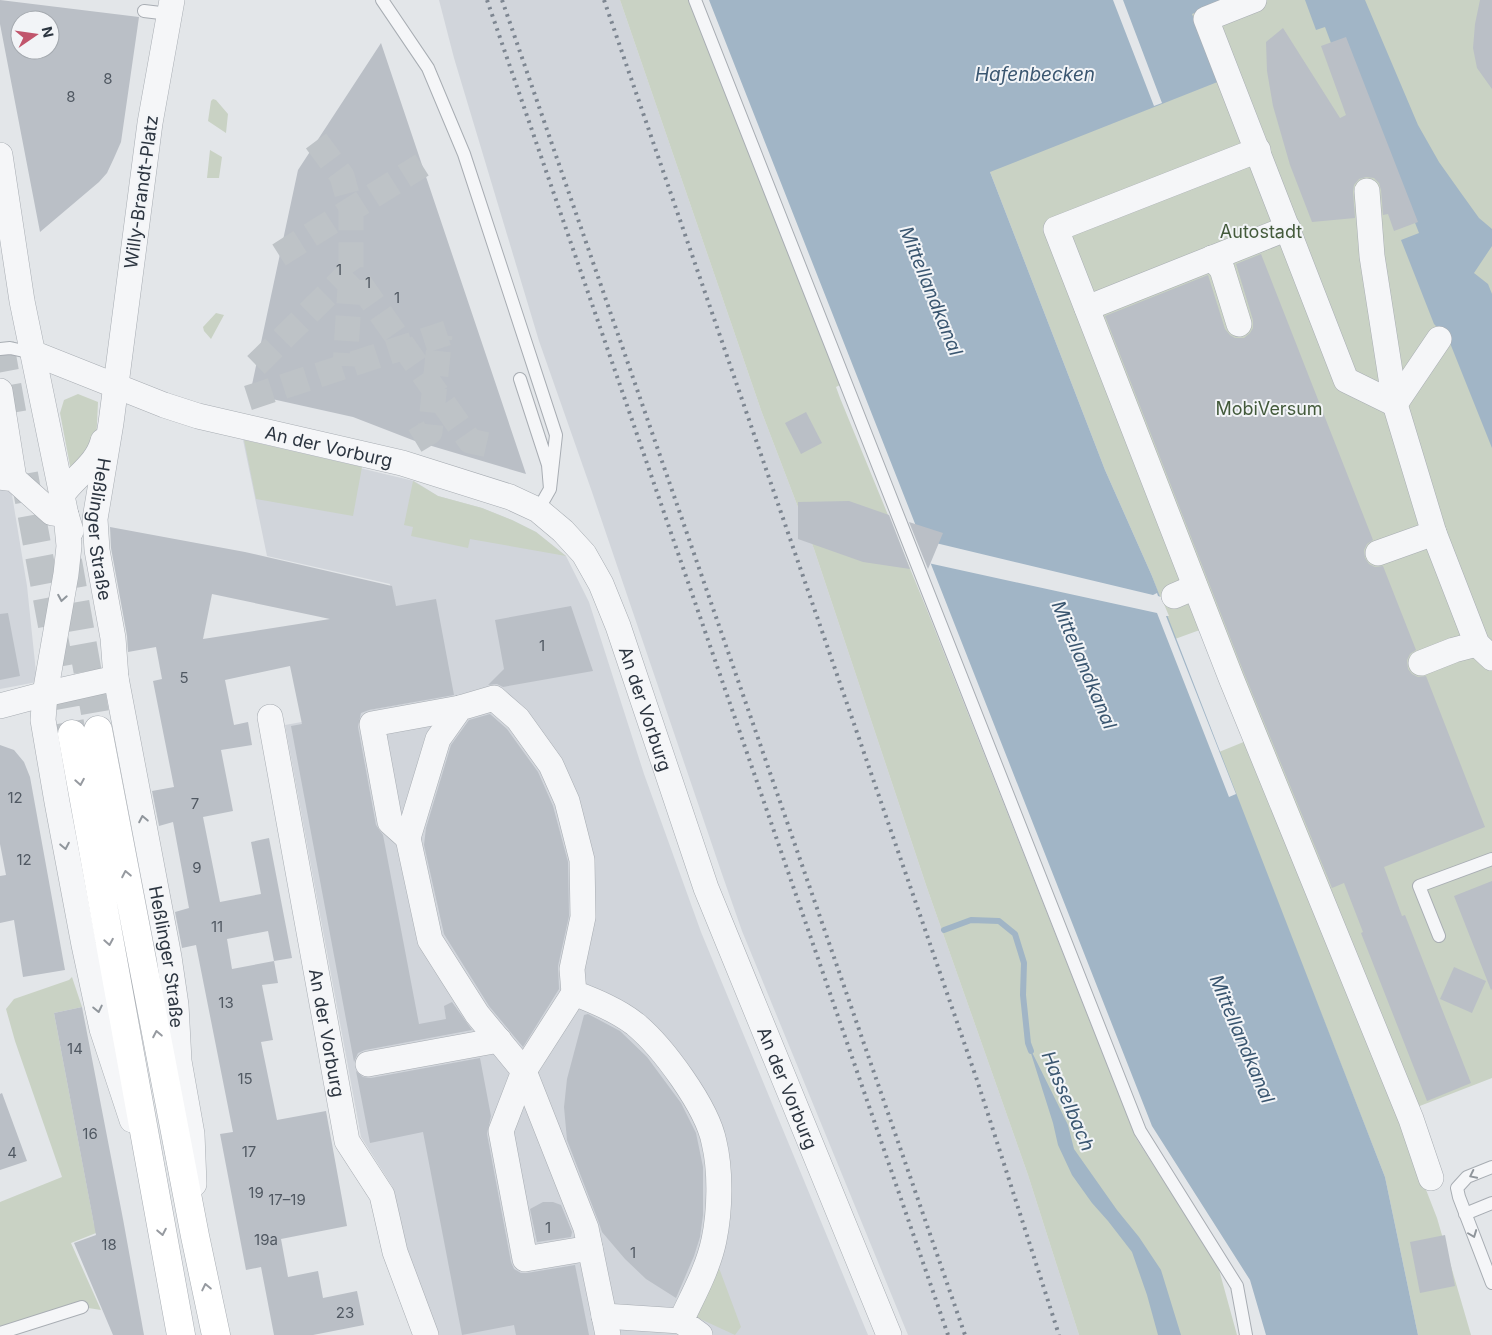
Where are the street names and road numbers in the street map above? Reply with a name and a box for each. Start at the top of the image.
street label: Willy-Brandt-Platz [120,114,162,270]
street label: An der Vorburg [263,421,395,471]
street label: Heßlinger Straße [84,456,116,602]
street label: An der Vorburg [615,644,676,774]
street label: Heßlinger Straße [145,884,188,1028]
street label: An der Vorburg [305,967,349,1099]
street label: An der Vorburg [753,1024,822,1152]

